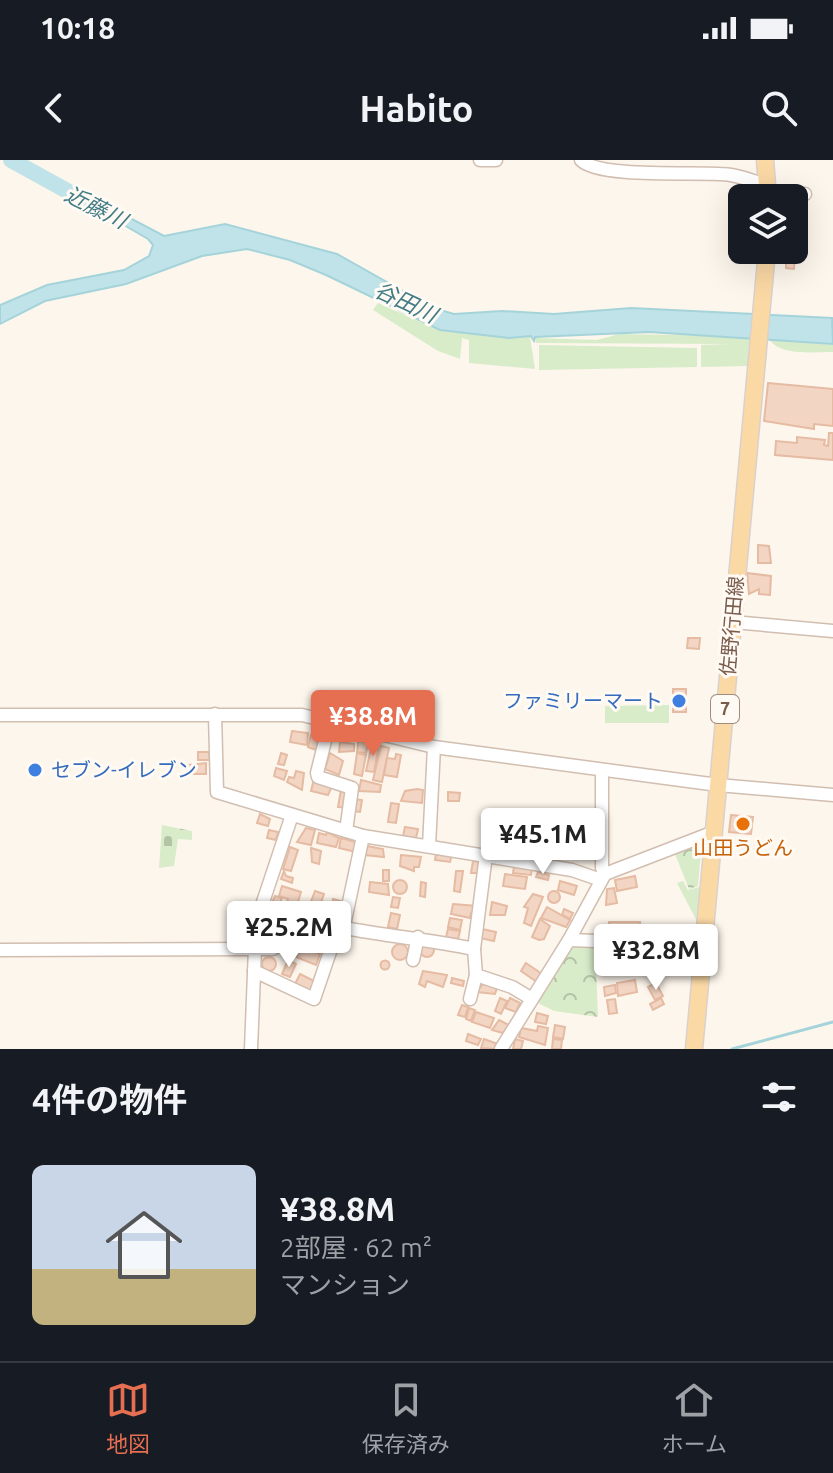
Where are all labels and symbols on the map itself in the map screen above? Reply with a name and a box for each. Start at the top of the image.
water label: 近藤川 [61,180,133,234]
water label: 谷田川 [371,276,443,328]
street label: 佐野行田線 [716,575,747,677]
place label: ファミリーマート [503,689,663,712]
pin: ¥38.8M [308,690,438,758]
marker: ファミリーマート [670,692,688,710]
road number: 7 [711,695,739,723]
place label: セブン-イレブン [51,758,197,781]
marker: セブン-イレブン [26,761,44,779]
pin: ¥45.1M [478,808,608,876]
marker: 山田うどん [734,815,752,833]
place label: 山田うどん [693,836,793,859]
pin: ¥25.2M [224,901,354,969]
pin: ¥32.8M [591,924,721,992]

